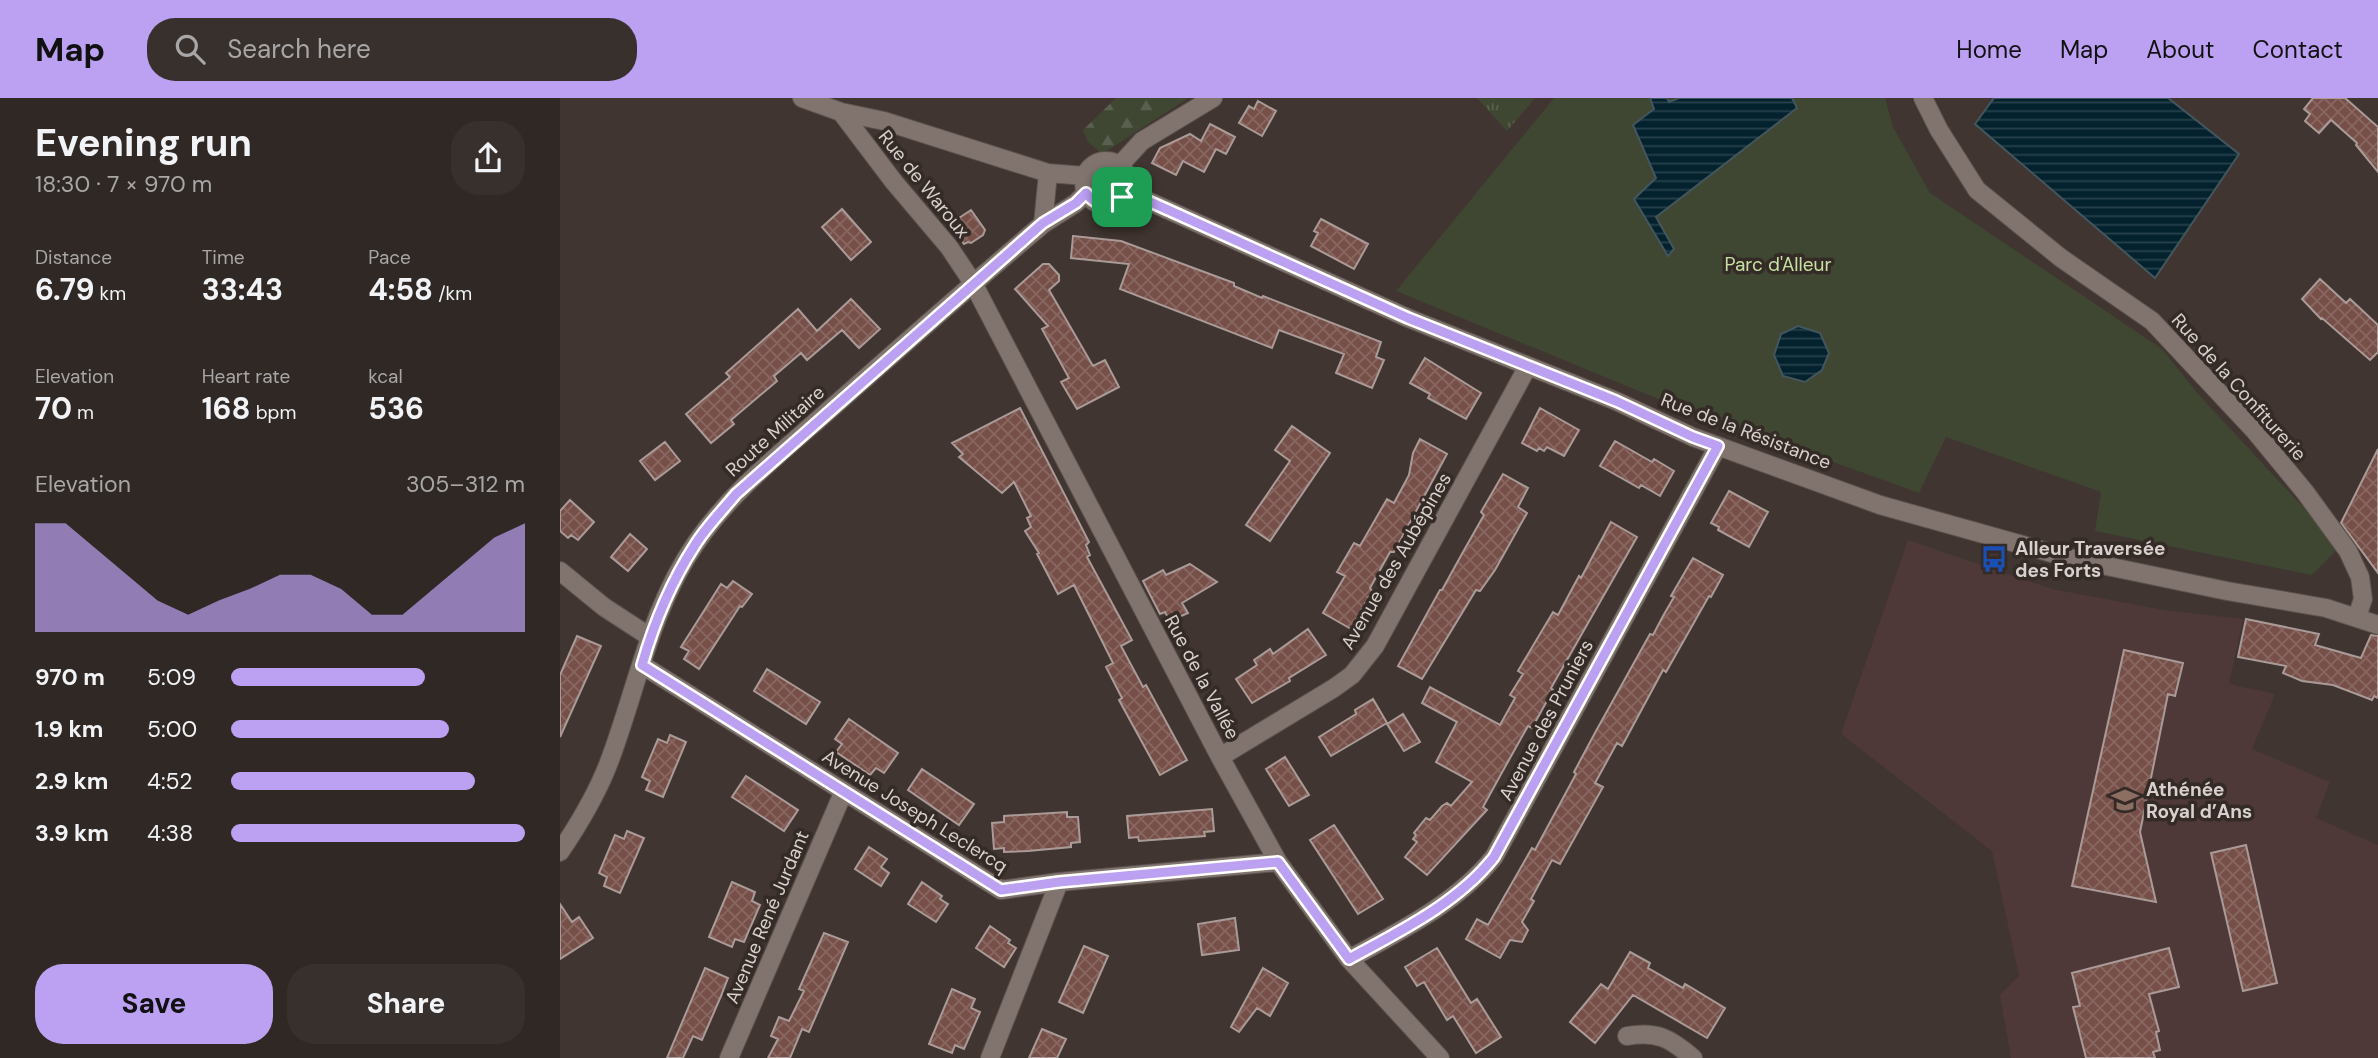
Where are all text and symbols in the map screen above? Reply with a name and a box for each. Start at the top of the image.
search box [147,18,637,81]
text: Map [35,28,105,71]
icon: search [171,30,209,68]
text: Search here [227,32,371,66]
text: Home [1956,34,2022,65]
text: Map [2060,34,2108,65]
text: About [2146,34,2215,65]
text: Contact [2253,34,2343,65]
text: Evening run [35,118,252,168]
button: share [451,121,525,195]
street label: Rue de Waroux [873,125,976,244]
pin [1092,167,1152,227]
text: 18:30 · 7 × 970 m [35,169,212,199]
icon: arrive [1103,178,1141,216]
text: Distance [35,245,112,270]
text: Time [202,245,245,270]
text: Pace [368,245,411,270]
park label: Parc d'Alleur [1724,252,1832,277]
text: 6.79 [35,270,95,309]
text: 33:43 [202,270,283,309]
text: 4:58 [368,270,433,309]
text: km [95,281,126,306]
text: /km [433,281,472,306]
street label: Rue de la Confiturerie [2166,308,2312,466]
text: Elevation [35,364,114,389]
text: Heart rate [202,364,290,389]
text: kcal [368,364,403,389]
street label: Route Militaire [720,380,830,482]
street label: Rue de la Résistance [1657,387,1835,475]
text: 70 [35,389,72,428]
text: 168 [202,389,251,428]
text: 536 [368,389,424,428]
text: m [72,400,94,425]
text: bpm [251,400,296,425]
street label: Avenue des Aubépines [1335,468,1457,654]
text: Elevation [35,469,131,499]
text: 305–312 m [406,469,525,499]
place label: Alleur Traversée des Forts [2015,536,2166,583]
bus stop icon: Alleur Traversée des Forts [1979,544,2009,574]
street label: Rue de la Vallée [1159,610,1245,744]
street label: Avenue des Pruniers [1493,635,1599,805]
text: 970 m [35,662,105,692]
text: 5:09 [147,662,196,692]
text: 1.9 km [35,714,103,744]
text: 5:00 [147,714,197,744]
street label: Avenue Joseph Leclercq [817,744,1013,878]
text: 2.9 km [35,766,108,796]
text: 4:52 [147,766,193,796]
place label: Athénée Royal d’Ans [2146,777,2252,824]
school or university icon: Athénée Royal d’Ans [2110,785,2140,815]
text: 3.9 km [35,818,109,848]
text: 4:38 [147,818,193,848]
street label: Avenue René Jurdant [719,827,815,1007]
button: Save [35,964,273,1044]
button: Share [287,964,525,1044]

